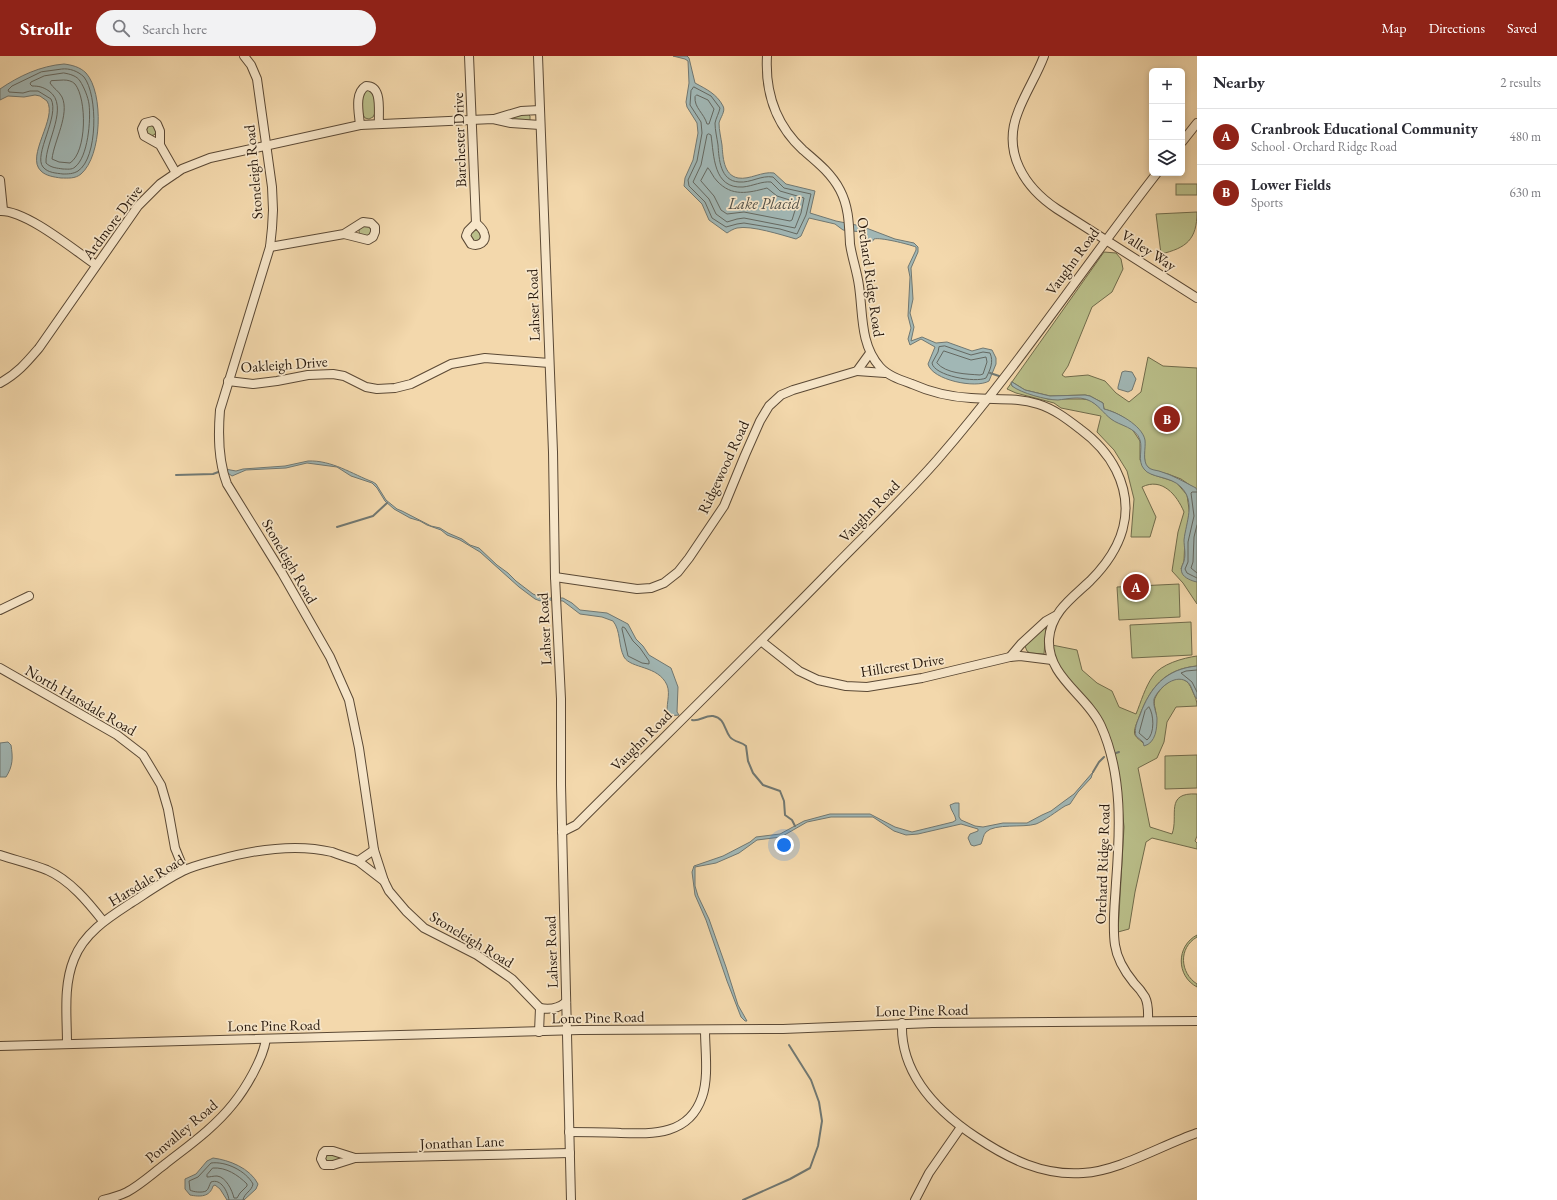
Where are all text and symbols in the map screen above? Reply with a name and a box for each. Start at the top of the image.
search box [96,10,376,46]
text: Strollr [20,16,72,41]
icon: search [110,17,132,39]
text: Search here [142,19,207,38]
text: Map [1381,19,1407,37]
text: Directions [1429,19,1485,37]
text: Saved [1507,19,1537,37]
map controls [1149,68,1185,176]
button: + [1149,68,1185,104]
text: Nearby [1213,71,1265,93]
text: 2 results [1500,74,1541,91]
street label: Barchester Drive [448,92,470,188]
button: − [1149,104,1185,140]
text: Cranbrook Educational Community [1251,119,1478,138]
street label: Stoneleigh Road [239,124,267,220]
text: A [1221,128,1231,145]
text: 480 m [1510,128,1541,145]
text: School · Orchard Ridge Road [1251,138,1397,155]
button: layers [1149,140,1185,176]
text: Lower Fields [1251,175,1331,194]
street label: Ardmore Drive [77,181,146,264]
text: B [1222,184,1230,201]
text: 630 m [1510,184,1541,201]
water label: Lake Placid [727,193,801,214]
text: Sports [1251,194,1283,211]
street label: Orchard Ridge Road [853,216,889,338]
street label: Vaughn Road [1041,223,1103,299]
street label: Valley Way [1118,225,1180,275]
street label: Lahser Road [522,268,544,342]
street label: Oakleigh Drive [240,351,328,377]
pin: B [1154,404,1180,434]
street label: Ridgewood Road [693,417,753,517]
street label: Vaughn Road [835,476,904,546]
street label: Stoneleigh Road [258,515,322,607]
pin: A [1123,572,1149,602]
street label: Lahser Road [533,592,555,666]
street label: Hillcrest Drive [859,649,945,681]
street label: North Harsdale Road [22,660,140,740]
street label: Vaughn Road [606,705,676,775]
street label: Orchard Ridge Road [1090,803,1114,925]
your location [774,835,794,855]
street label: Harsdale Road [104,850,188,910]
street label: Stoneleigh Road [427,906,518,972]
street label: Lahser Road [540,915,562,989]
street label: Lone Pine Road [875,1000,969,1020]
street label: Lone Pine Road [551,1007,645,1027]
street label: Lone Pine Road [227,1015,321,1035]
street label: Ponvalley Road [141,1095,221,1167]
street label: Jonathan Lane [418,1131,505,1153]

